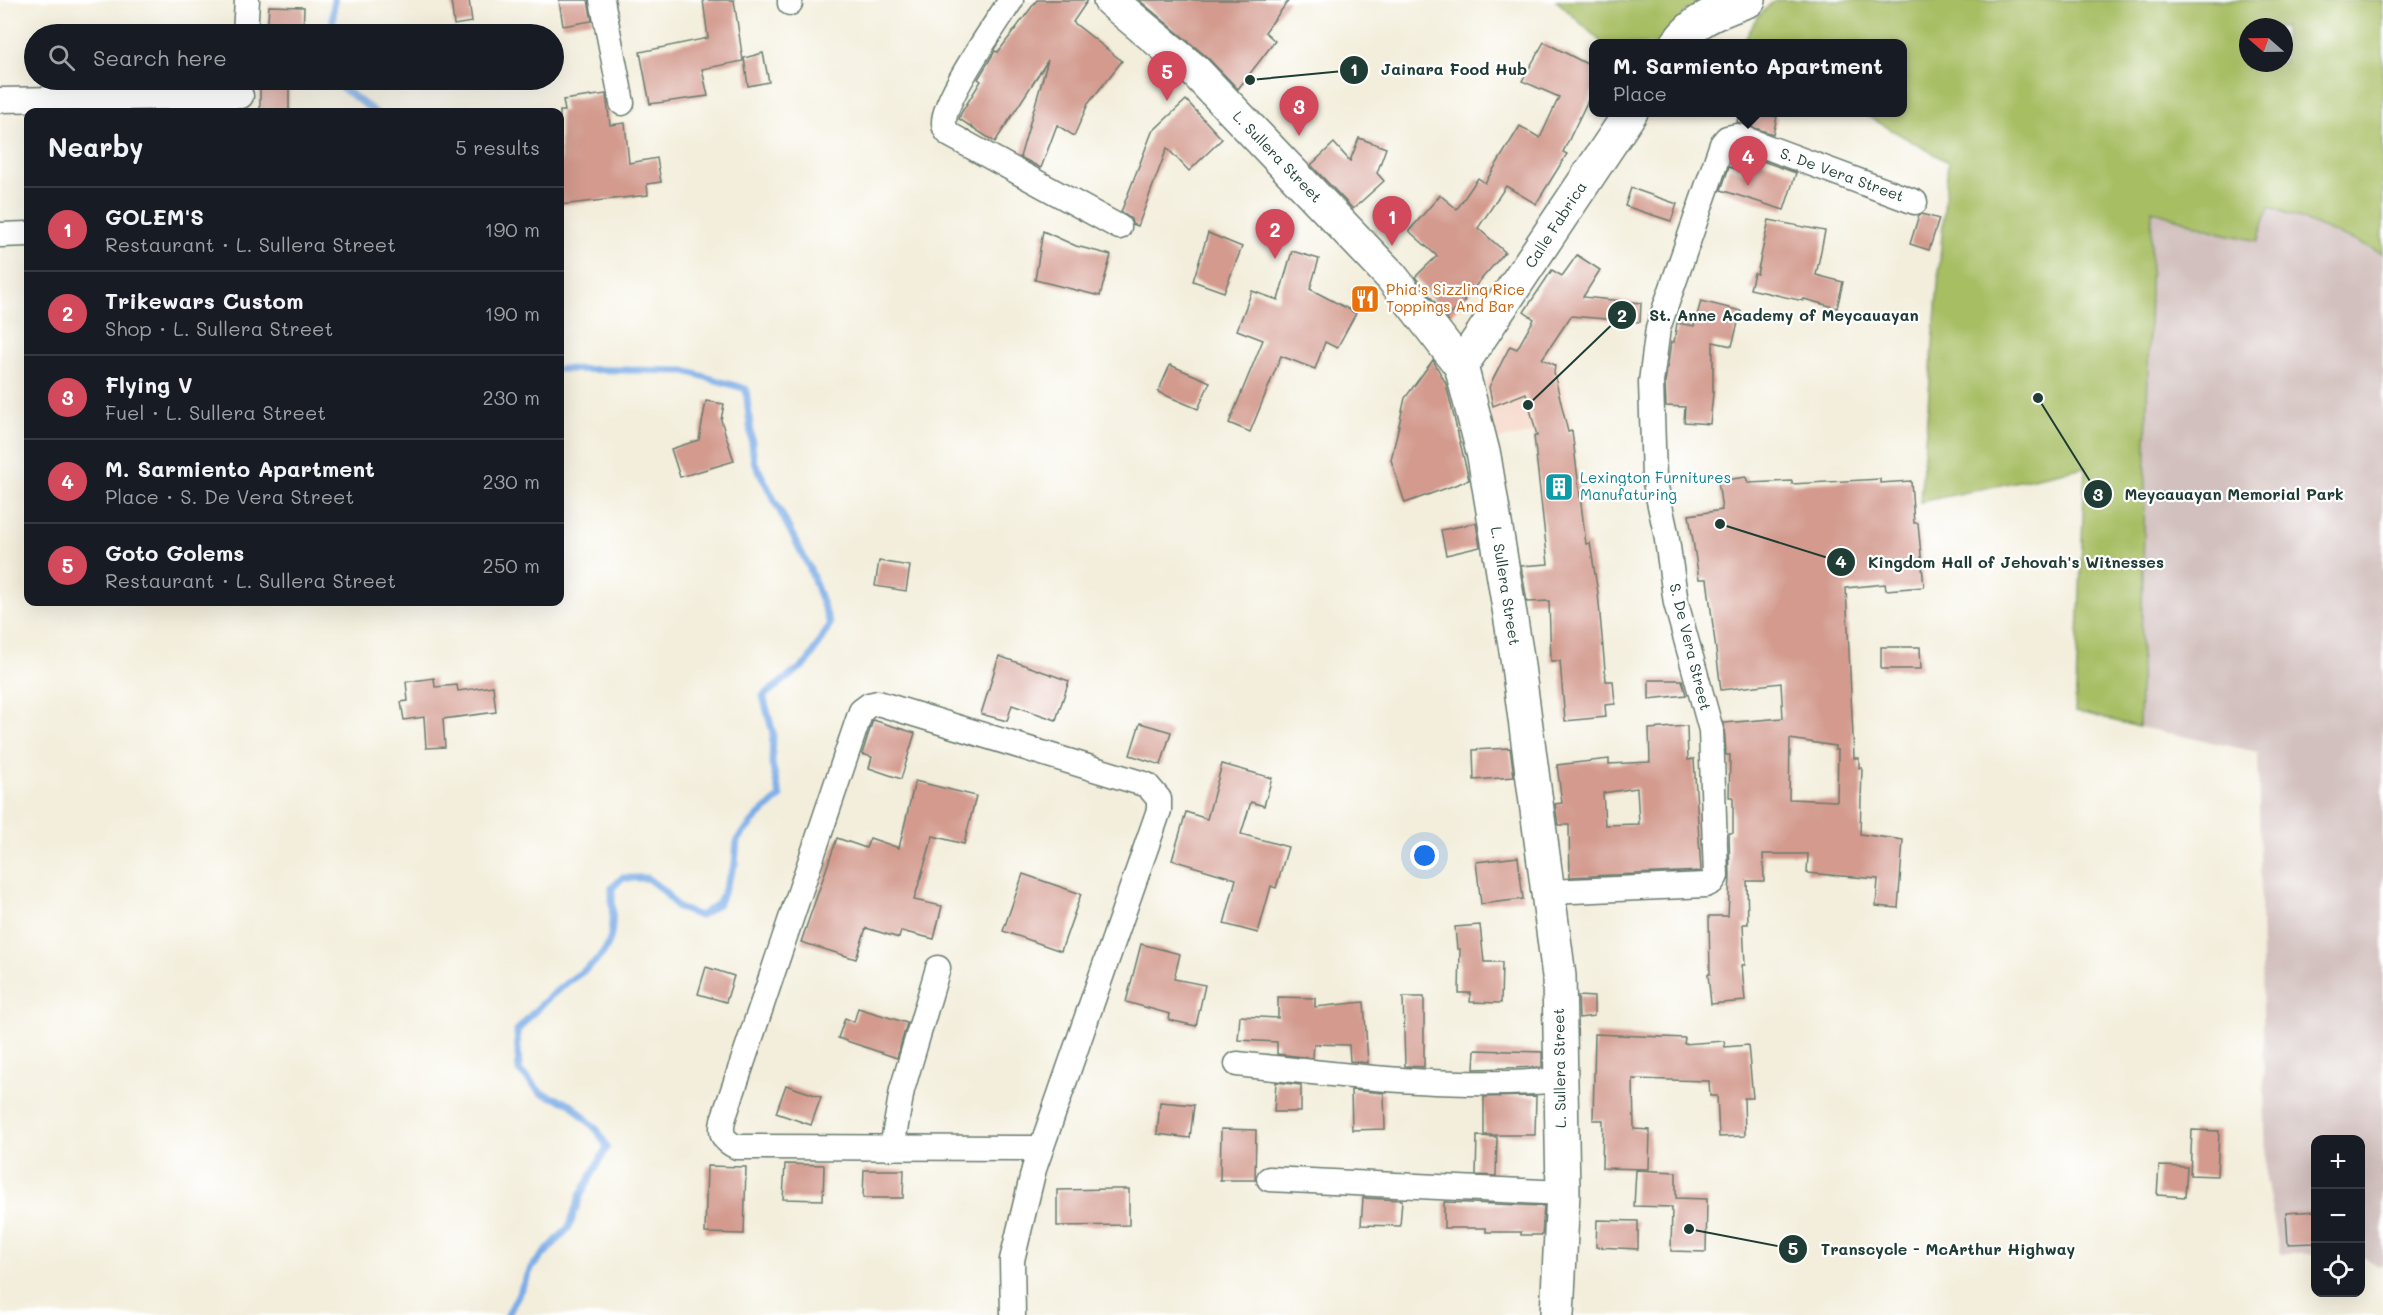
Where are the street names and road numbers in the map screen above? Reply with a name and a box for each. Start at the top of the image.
street label: L. Sullera Street [1229,106,1327,206]
street label: S. De Vera Street [1778,142,1907,206]
street label: Calle Fabrica [1520,177,1591,272]
street label: L. Sullera Street [1487,525,1525,647]
street label: S. De Vera Street [1665,581,1716,712]
street label: L. Sullera Street [1548,1008,1570,1128]

